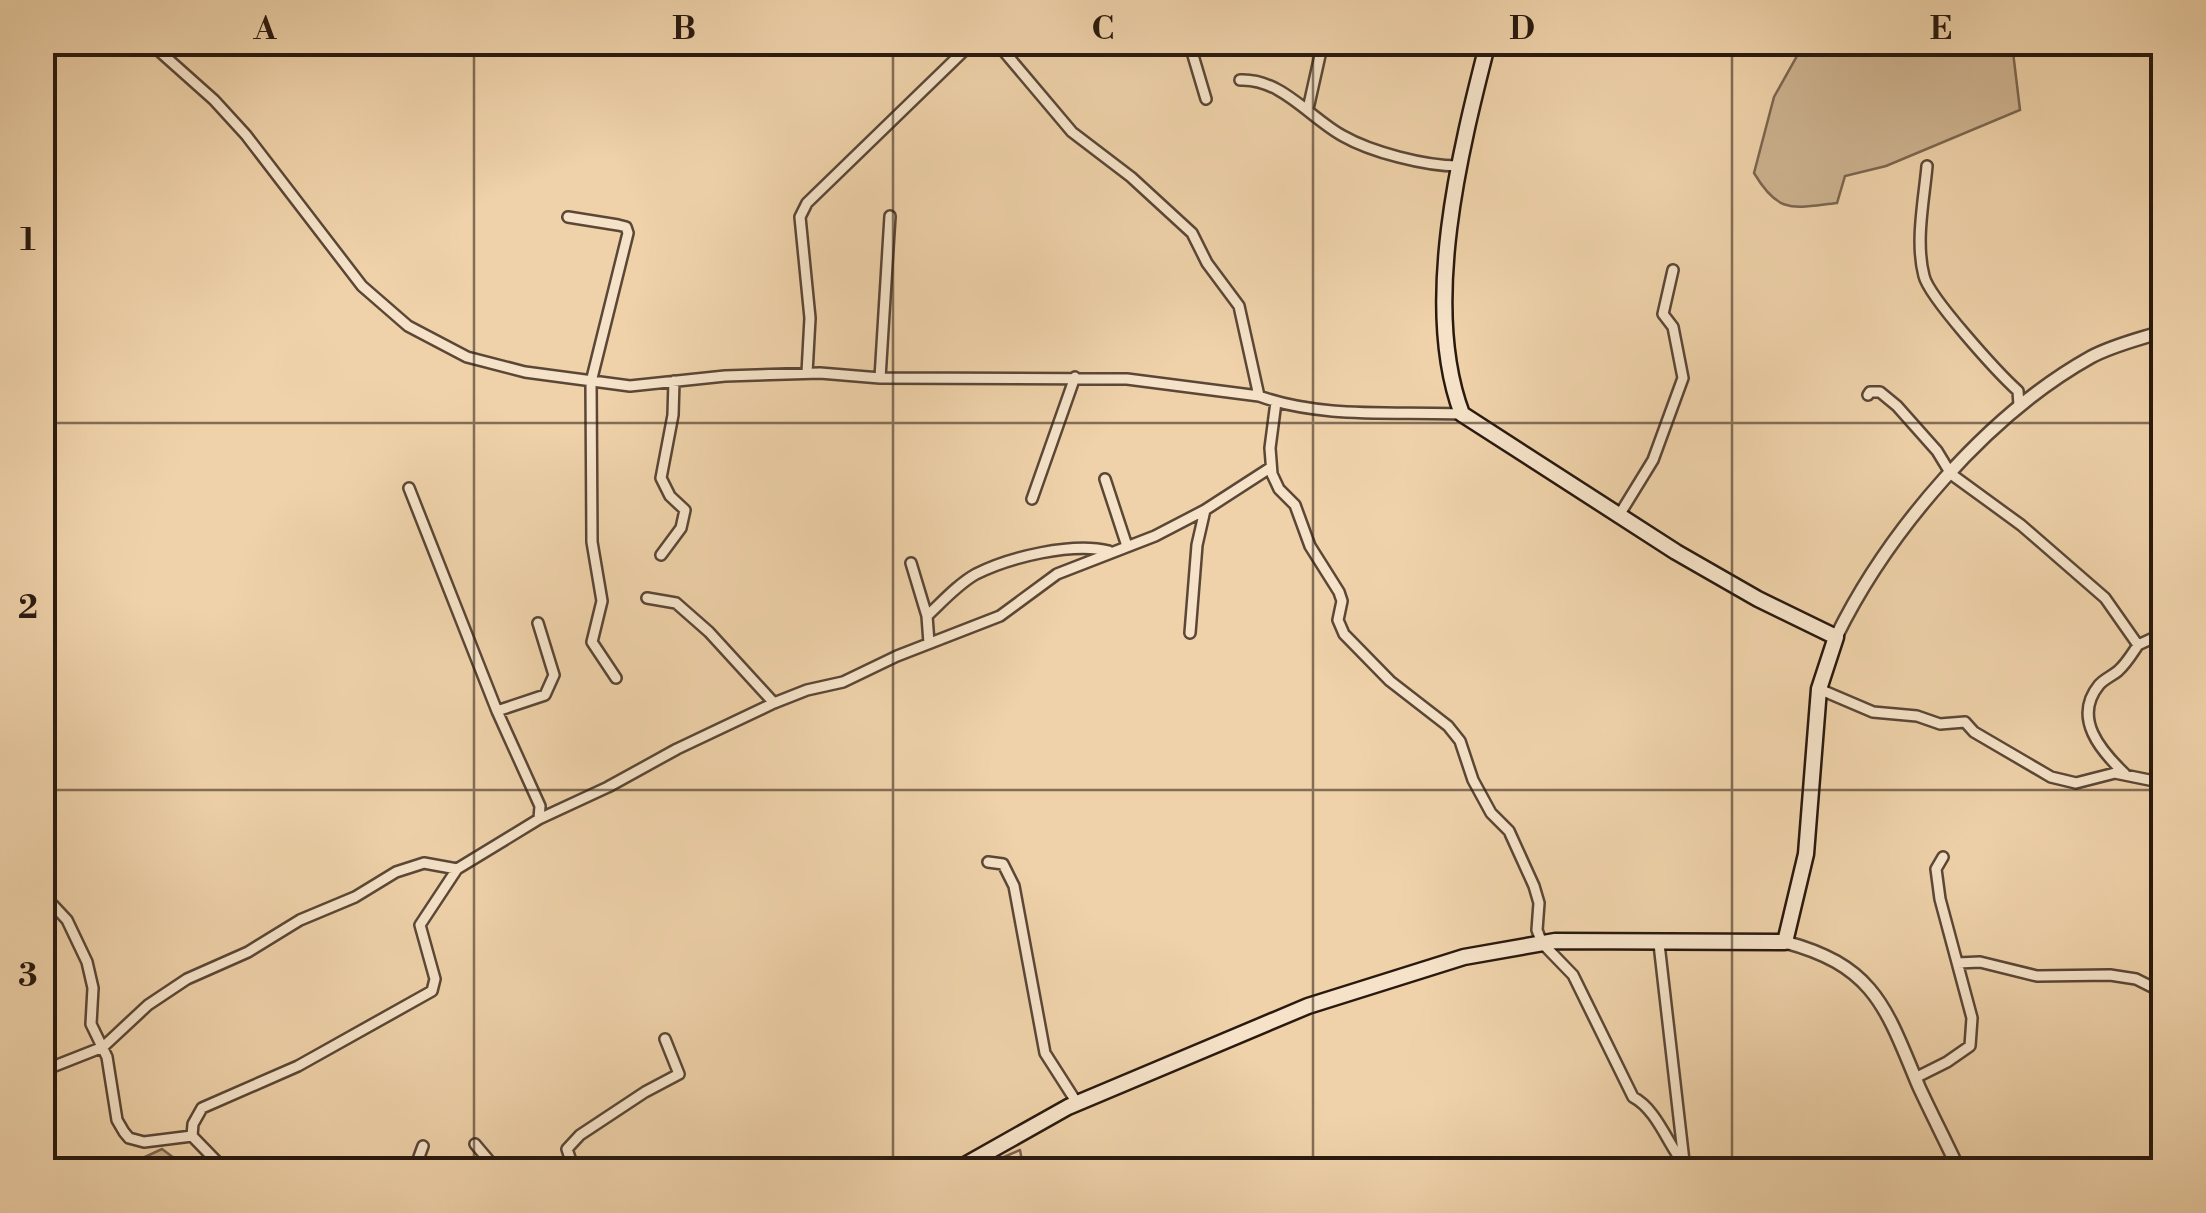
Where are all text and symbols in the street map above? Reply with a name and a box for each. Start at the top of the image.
text: A [253,9,278,49]
text: B [672,9,696,49]
text: C [1092,9,1114,49]
text: D [1509,9,1535,49]
text: E [1930,9,1952,49]
text: 1 [20,220,36,260]
text: 2 [18,588,38,628]
text: 3 [18,956,38,996]

